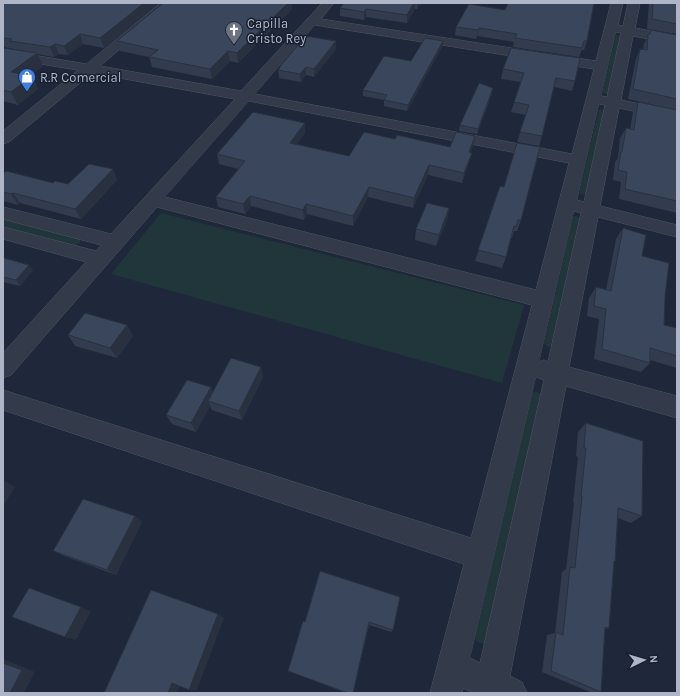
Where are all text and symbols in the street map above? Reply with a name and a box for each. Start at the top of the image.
place label: Capilla Cristo Rey [247,16,306,46]
church icon: Capilla Cristo Rey [224,20,244,45]
shop icon: R.R Comercial [17,67,37,92]
place label: R.R Comercial [40,70,121,85]
north arrow [624,640,664,680]
text: N [647,655,660,664]

